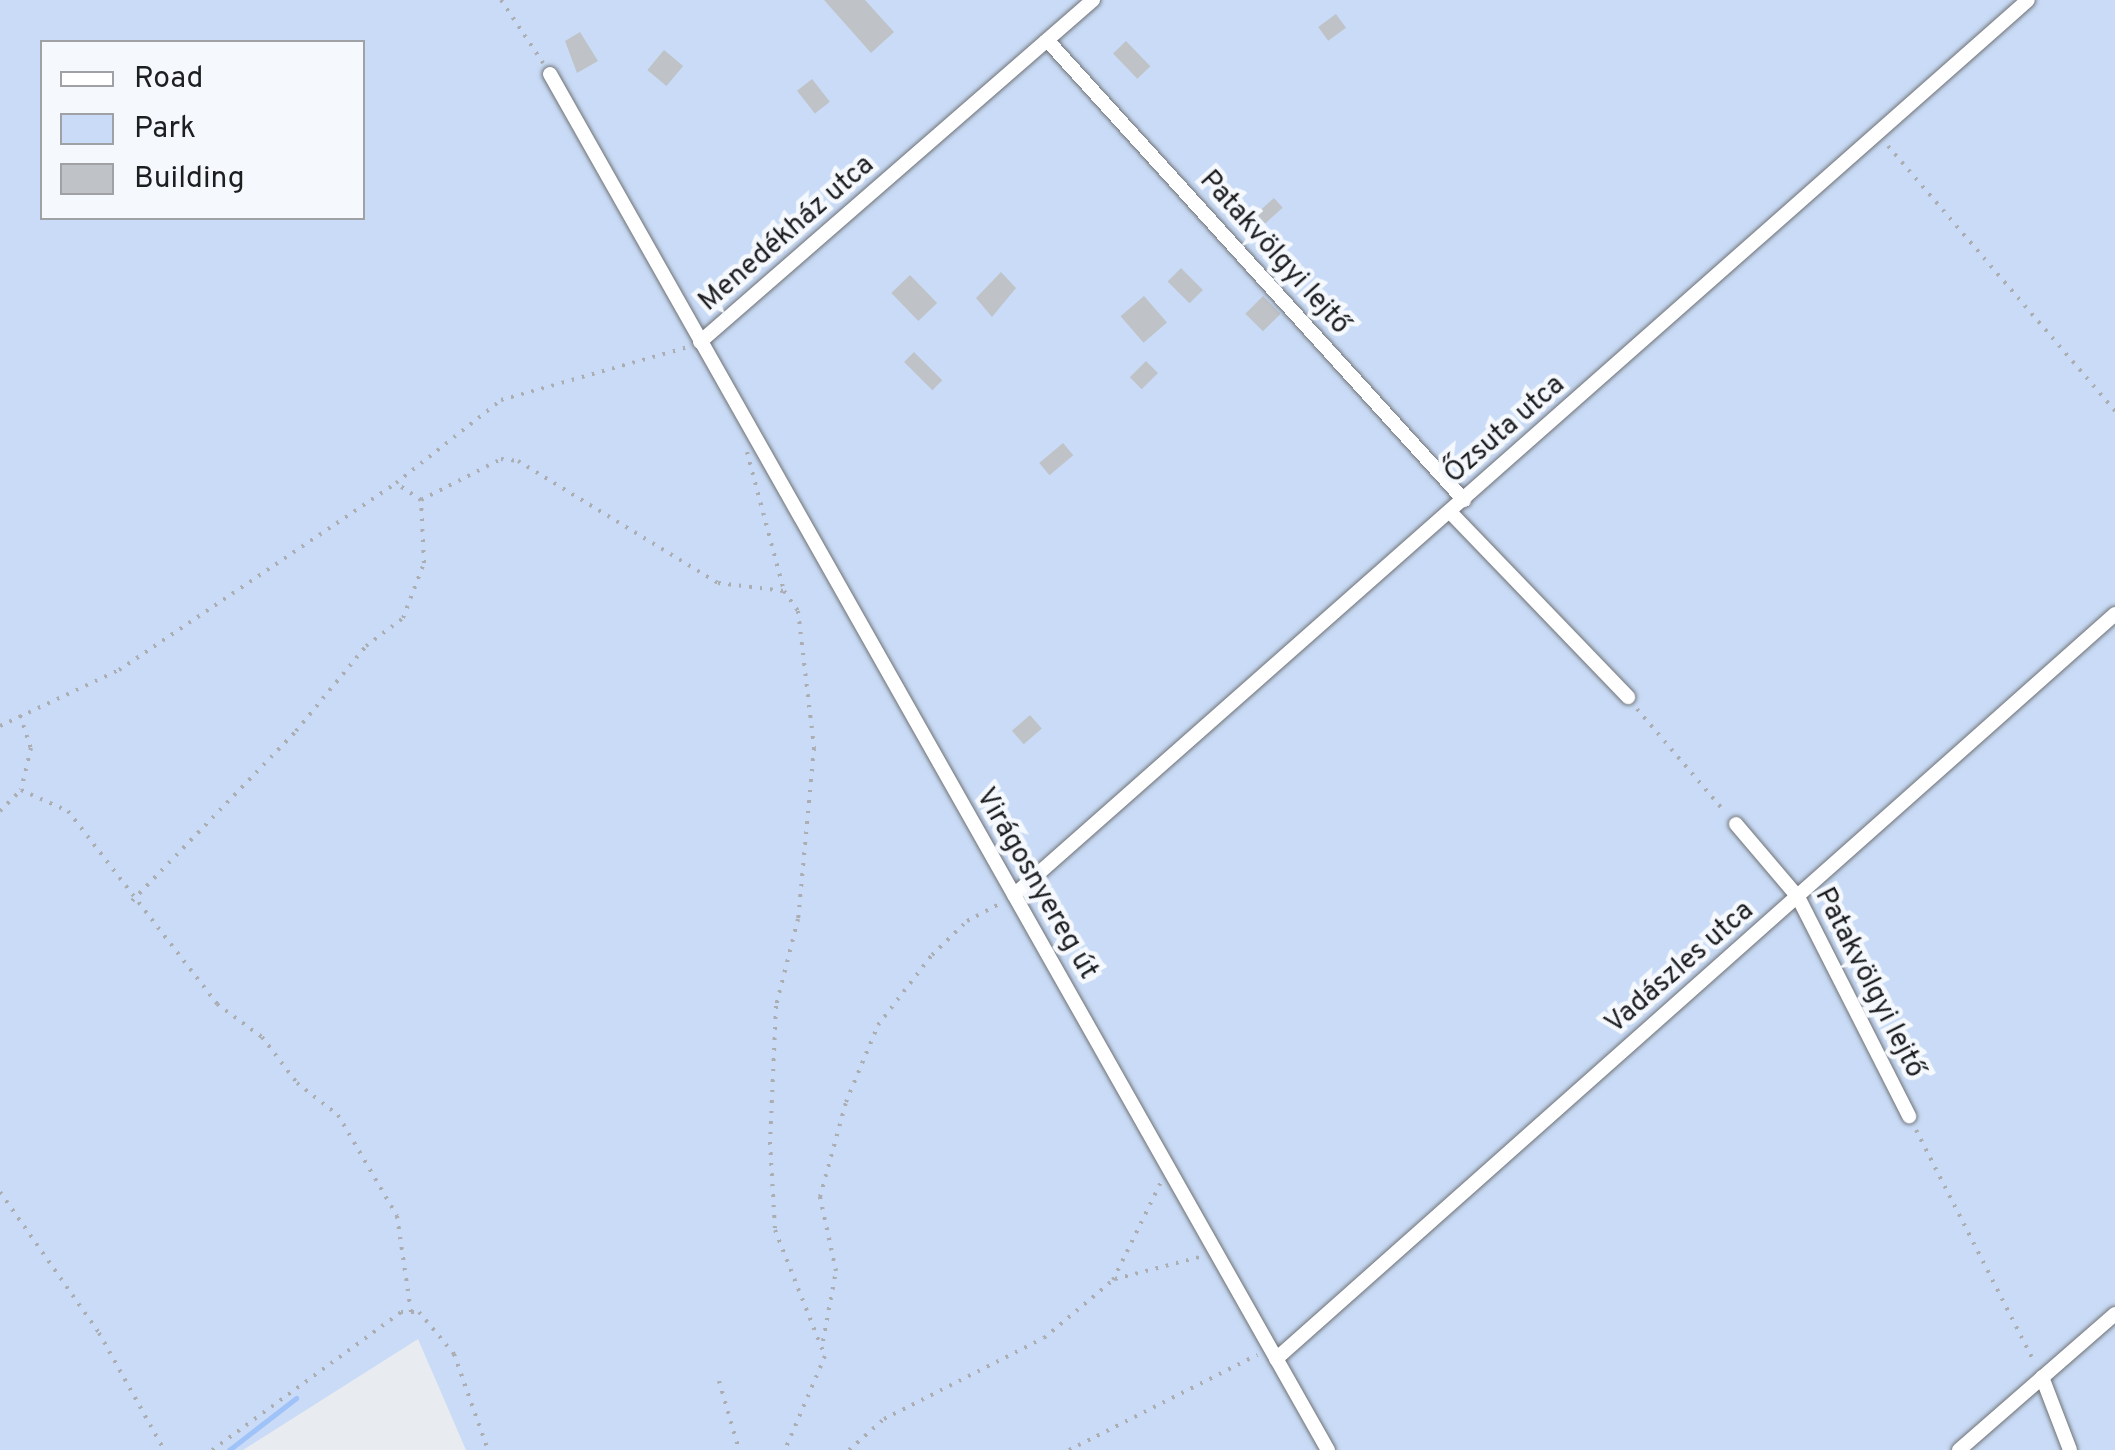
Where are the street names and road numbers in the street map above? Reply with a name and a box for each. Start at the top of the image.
street label: Menedékház utca [693,149,881,319]
street label: Patakvölgyi lejtő [1192,164,1356,342]
street label: Őzsuta utca [1438,369,1572,491]
street label: Virágosnyereg út [968,782,1104,986]
street label: Patakvölgyi lejtő [1807,882,1931,1084]
street label: Vadászles utca [1599,895,1761,1041]

